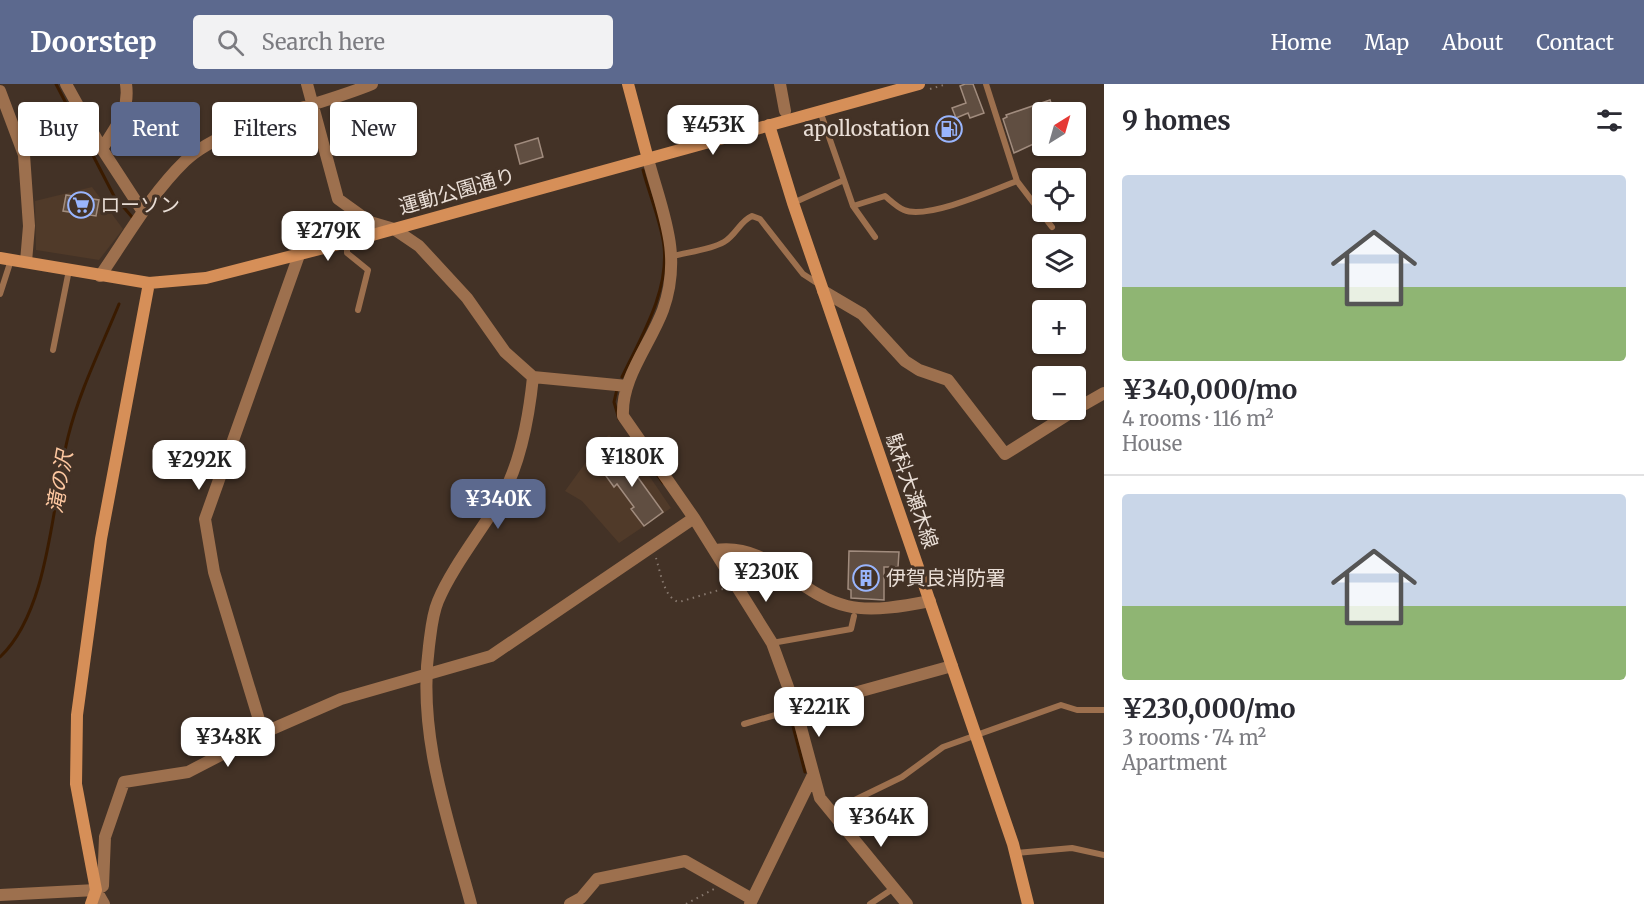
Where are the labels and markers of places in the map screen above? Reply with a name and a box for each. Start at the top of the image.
pin: ¥453K [671,105,755,156]
fuel station icon: apollostation [934,114,964,144]
place label: apollostation [804,116,930,141]
supermarket icon: ローソン [66,190,96,220]
place label: ローソン [100,192,180,217]
pin: ¥279K [286,211,370,262]
pin: ¥180K [590,437,674,488]
pin: ¥292K [157,440,241,491]
pin: ¥340K [456,479,540,530]
pin: ¥230K [724,552,808,603]
building icon: 伊賀良消防署 [851,563,881,593]
place label: 伊賀良消防署 [886,565,1006,590]
pin: ¥221K [777,687,861,738]
pin: ¥348K [186,717,270,768]
pin: ¥364K [839,797,923,848]

